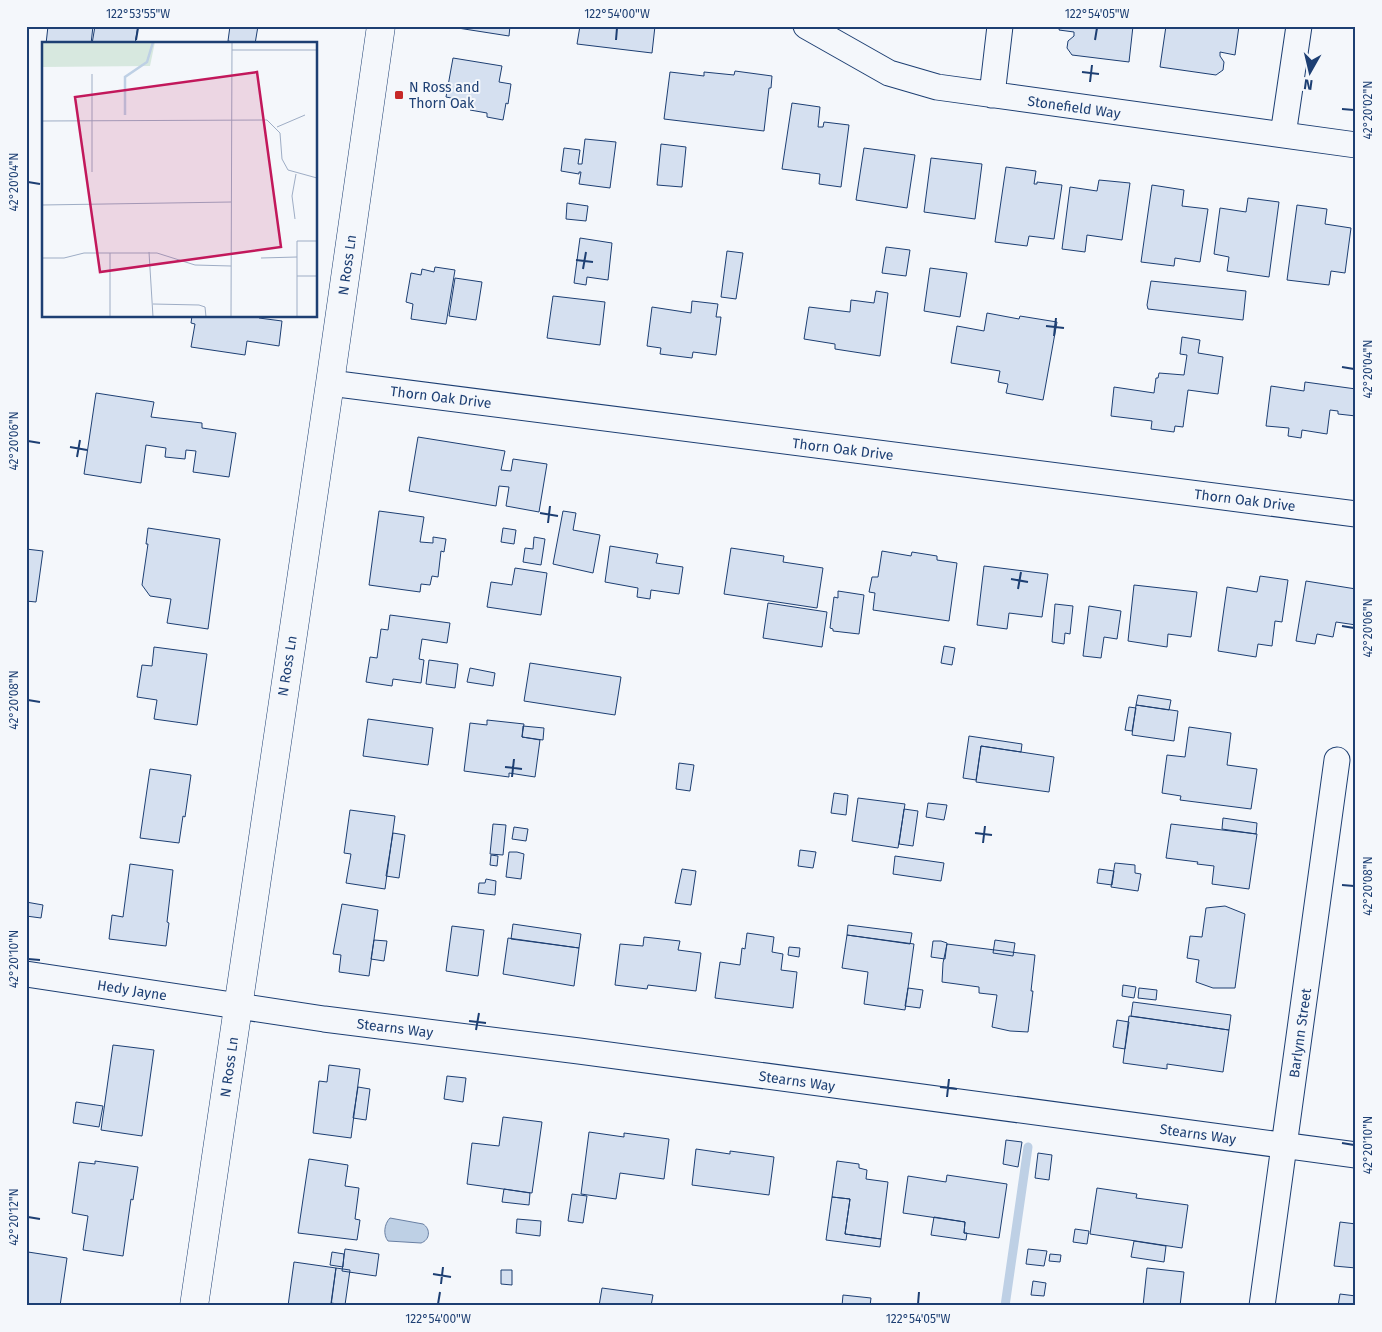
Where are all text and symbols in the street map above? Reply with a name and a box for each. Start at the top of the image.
text: 122°53'55"W [106,7,170,21]
text: 122°54'00"W [584,7,650,21]
text: 122°54'05"W [1065,7,1129,21]
inset map [42,42,318,318]
north arrow [1284,48,1334,98]
text: N [1302,75,1314,93]
place label: N Ross and Thorn Oak [409,79,480,112]
text: 42°20'02"N [1361,81,1375,139]
marker: N Ross and Thorn Oak [393,89,405,101]
street label: Stonefield Way [1026,93,1122,122]
text: 42°20'04"N [7,153,21,211]
street label: N Ross Ln [335,233,360,297]
text: 42°20'04"N [1361,340,1375,398]
street label: Thorn Oak Drive [389,383,493,412]
text: 42°20'06"N [7,411,21,471]
street label: Thorn Oak Drive [791,435,895,464]
street label: Thorn Oak Drive [1193,486,1297,515]
text: 42°20'06"N [1361,598,1375,658]
street label: N Ross Ln [274,634,301,698]
text: 42°20'08"N [7,670,21,730]
text: 42°20'08"N [1361,856,1375,916]
text: 42°20'10"N [7,930,21,988]
street label: Hedy Jayne [96,977,168,1004]
street label: Barlynn Street [1286,986,1315,1079]
street label: Stearns Way [356,1015,434,1042]
street label: N Ross Ln [217,1035,242,1099]
street label: Stearns Way [758,1068,836,1095]
text: 42°20'10"N [1361,1116,1375,1174]
street label: Stearns Way [1159,1121,1237,1148]
text: 42°20'12"N [7,1188,21,1246]
text: 122°54'00"W [405,1312,471,1326]
text: 122°54'05"W [886,1312,950,1326]

